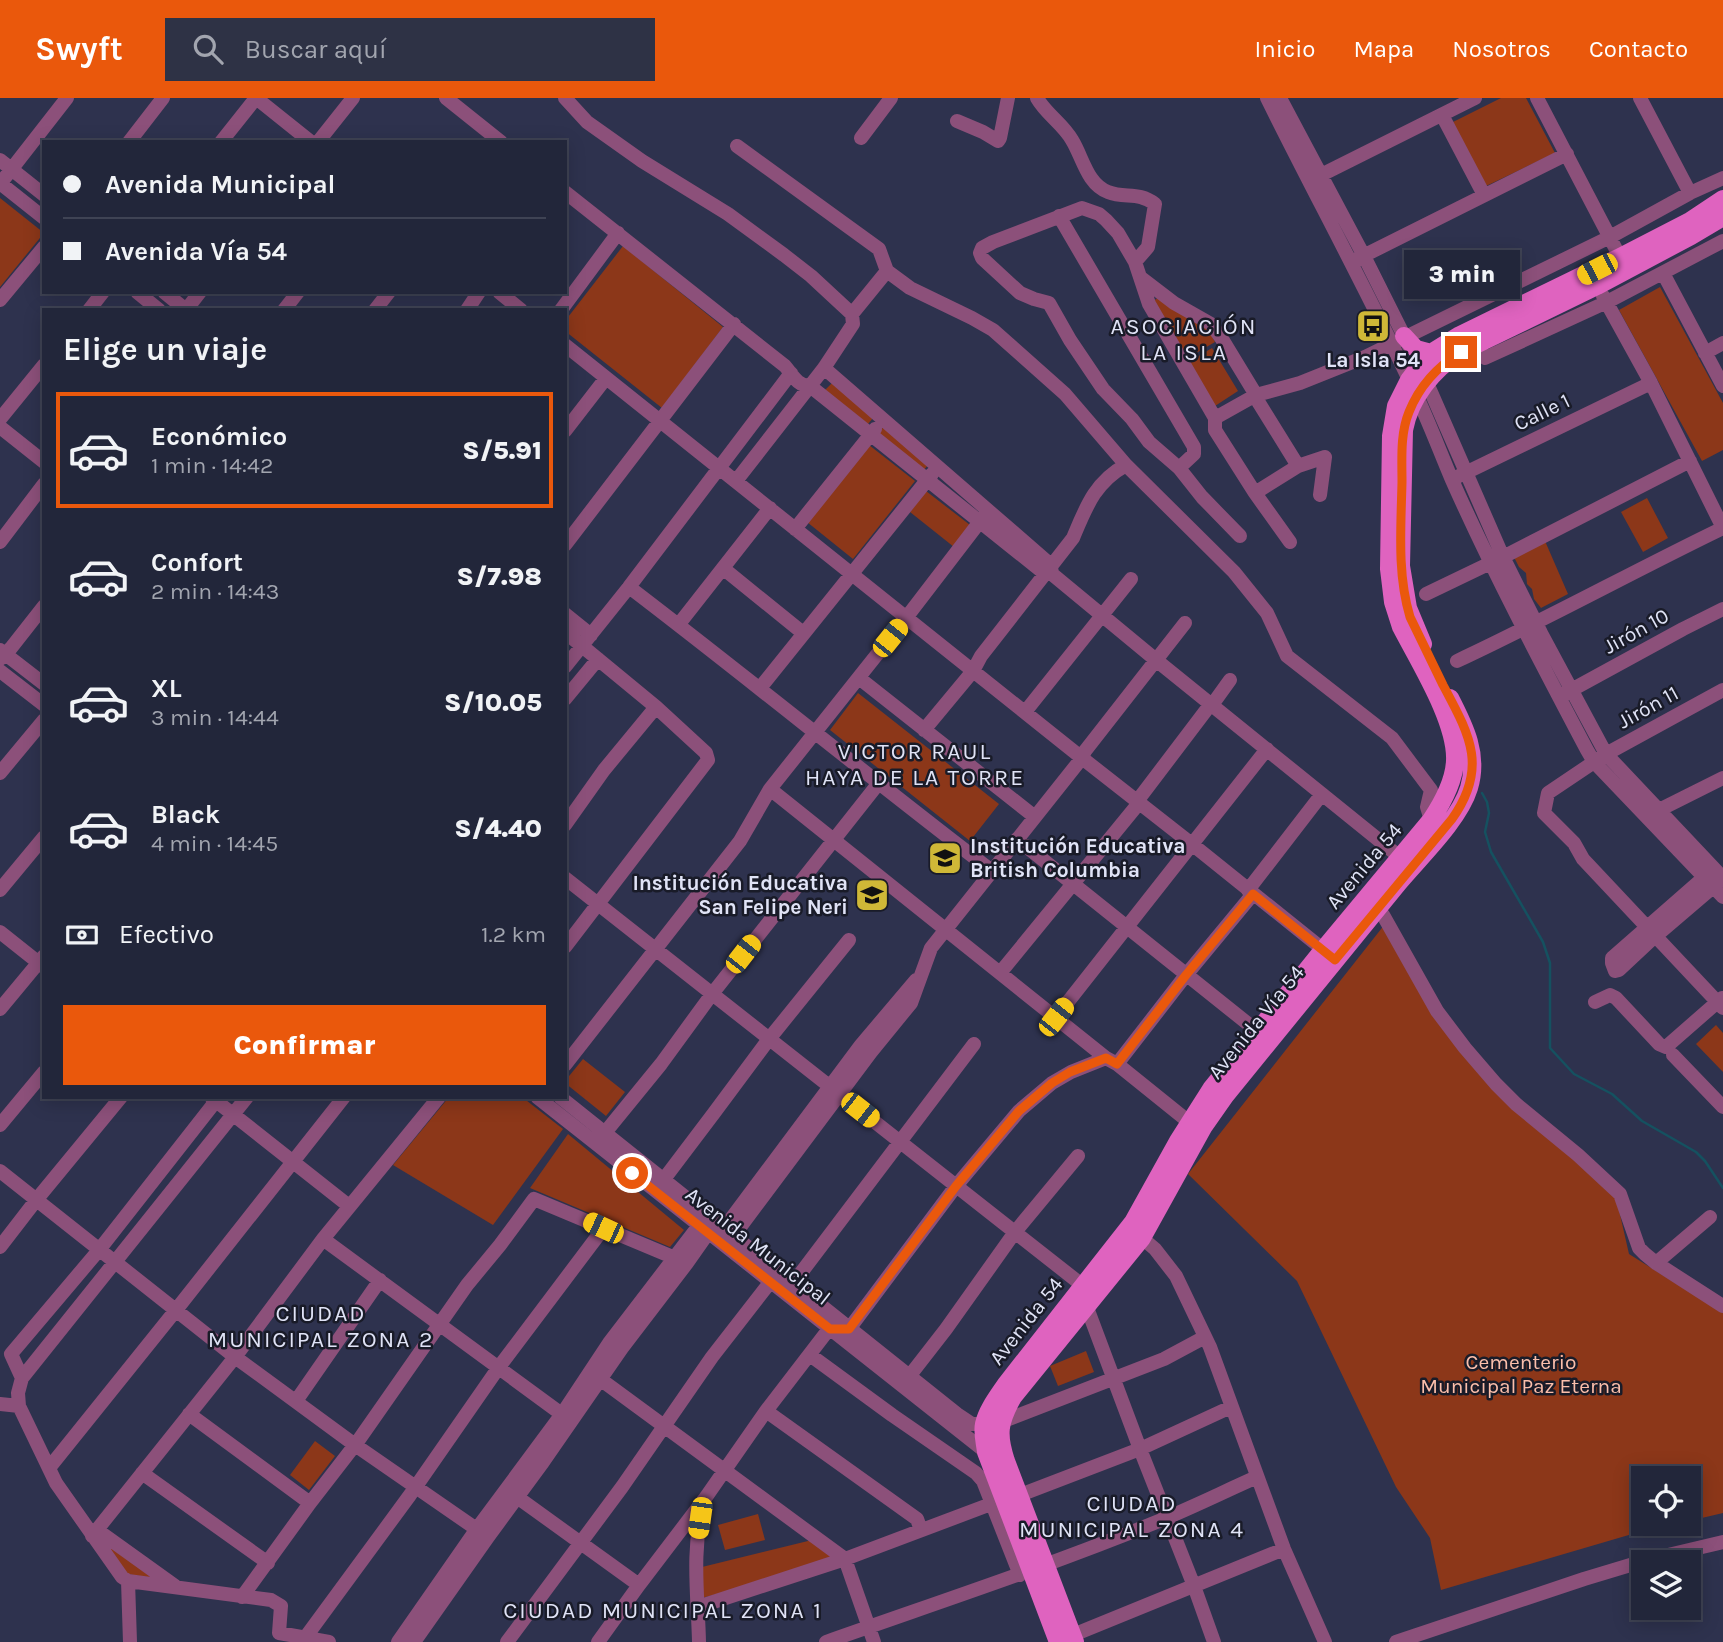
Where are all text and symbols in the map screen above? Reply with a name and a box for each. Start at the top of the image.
search box [165,18,655,81]
text: Swyft [35,30,123,68]
icon: search [189,30,227,68]
text: Buscar aquí [245,34,387,65]
text: Inicio [1254,35,1315,63]
text: Mapa [1353,35,1414,63]
text: Nosotros [1452,35,1551,63]
text: Contacto [1589,35,1688,63]
text: Avenida Municipal [105,169,336,200]
text: Avenida Vía 54 [105,236,287,267]
callout: 3 min [1403,250,1519,300]
car [1574,250,1621,288]
text: 3 min [1429,261,1495,288]
bus stop icon: La Isla 54 [1354,307,1392,345]
district label: ASOCIACIÓN LA ISLA [1111,313,1257,366]
text: Elige un viaje [63,331,267,368]
route end [1445,336,1477,368]
place label: La Isla 54 [1326,348,1421,372]
street label: Calle 1 [1510,388,1574,436]
icon: car [67,419,130,482]
text: Económico [151,421,287,452]
text: S/5.91 [462,435,542,466]
text: 1 min · 14:42 [151,452,273,479]
icon: car [67,545,130,608]
text: Confort [151,547,243,578]
text: S/7.98 [457,561,542,592]
text: 2 min · 14:43 [151,578,279,605]
street label: Jirón 10 [1599,603,1673,659]
car [869,615,912,661]
icon: car [67,671,130,734]
text: XL [151,673,182,704]
street label: Jirón 11 [1614,681,1682,733]
text: S/10.05 [444,687,542,718]
text: 3 min · 14:44 [151,704,279,731]
district label: VICTOR RAUL HAYA DE LA TORRE [805,738,1025,791]
icon: car [67,797,130,860]
text: Black [151,799,220,830]
text: S/4.40 [454,813,542,844]
street label: Avenida 54 [1321,818,1407,914]
text: 4 min · 14:45 [151,830,278,857]
place label: Institución Educativa British Columbia [970,834,1186,882]
school or university icon: Institución Educativa British Columbia [926,839,964,877]
place label: Institución Educativa San Felipe Neri [632,871,848,919]
school or university icon: Institución Educativa San Felipe Neri [853,876,891,914]
icon: cash [63,916,101,954]
text: Efectivo [119,919,214,950]
text: 1.2 km [481,921,546,948]
car [722,931,765,977]
street label: Avenida Vía 54 [1203,960,1309,1084]
car [1035,994,1078,1040]
button: Confirmar [63,1005,546,1085]
car [837,1089,884,1131]
route start [616,1157,648,1189]
street label: Avenida Municipal [681,1182,835,1310]
car [580,1210,627,1246]
street label: Avenida 54 [984,1272,1068,1370]
district label: CIUDAD MUNICIPAL ZONA 2 [208,1300,434,1353]
park label: Cementerio Municipal Paz Eterna [1420,1350,1622,1398]
map controls [1631,1466,1701,1620]
button: locate [1631,1466,1701,1536]
district label: CIUDAD MUNICIPAL ZONA 4 [1019,1490,1245,1543]
car [687,1496,714,1540]
button: layers [1631,1550,1701,1620]
district label: CIUDAD MUNICIPAL ZONA 1 [503,1597,823,1624]

